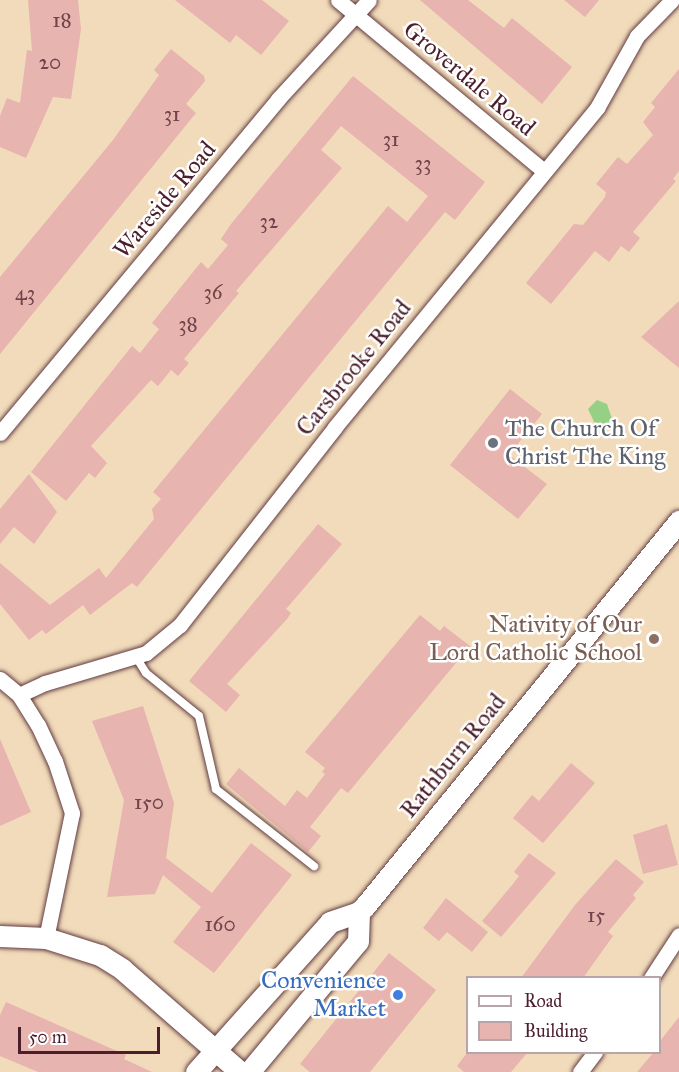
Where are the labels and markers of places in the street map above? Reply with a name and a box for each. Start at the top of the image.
place label: The Church Of Christ The King [505,415,665,471]
marker: The Church Of Christ The King [486,436,500,450]
place label: Nativity of Our Lord Catholic School [429,611,642,667]
marker: Nativity of Our Lord Catholic School [647,632,661,646]
place label: Convenience Market [261,967,386,1023]
marker: Convenience Market [391,988,405,1002]

